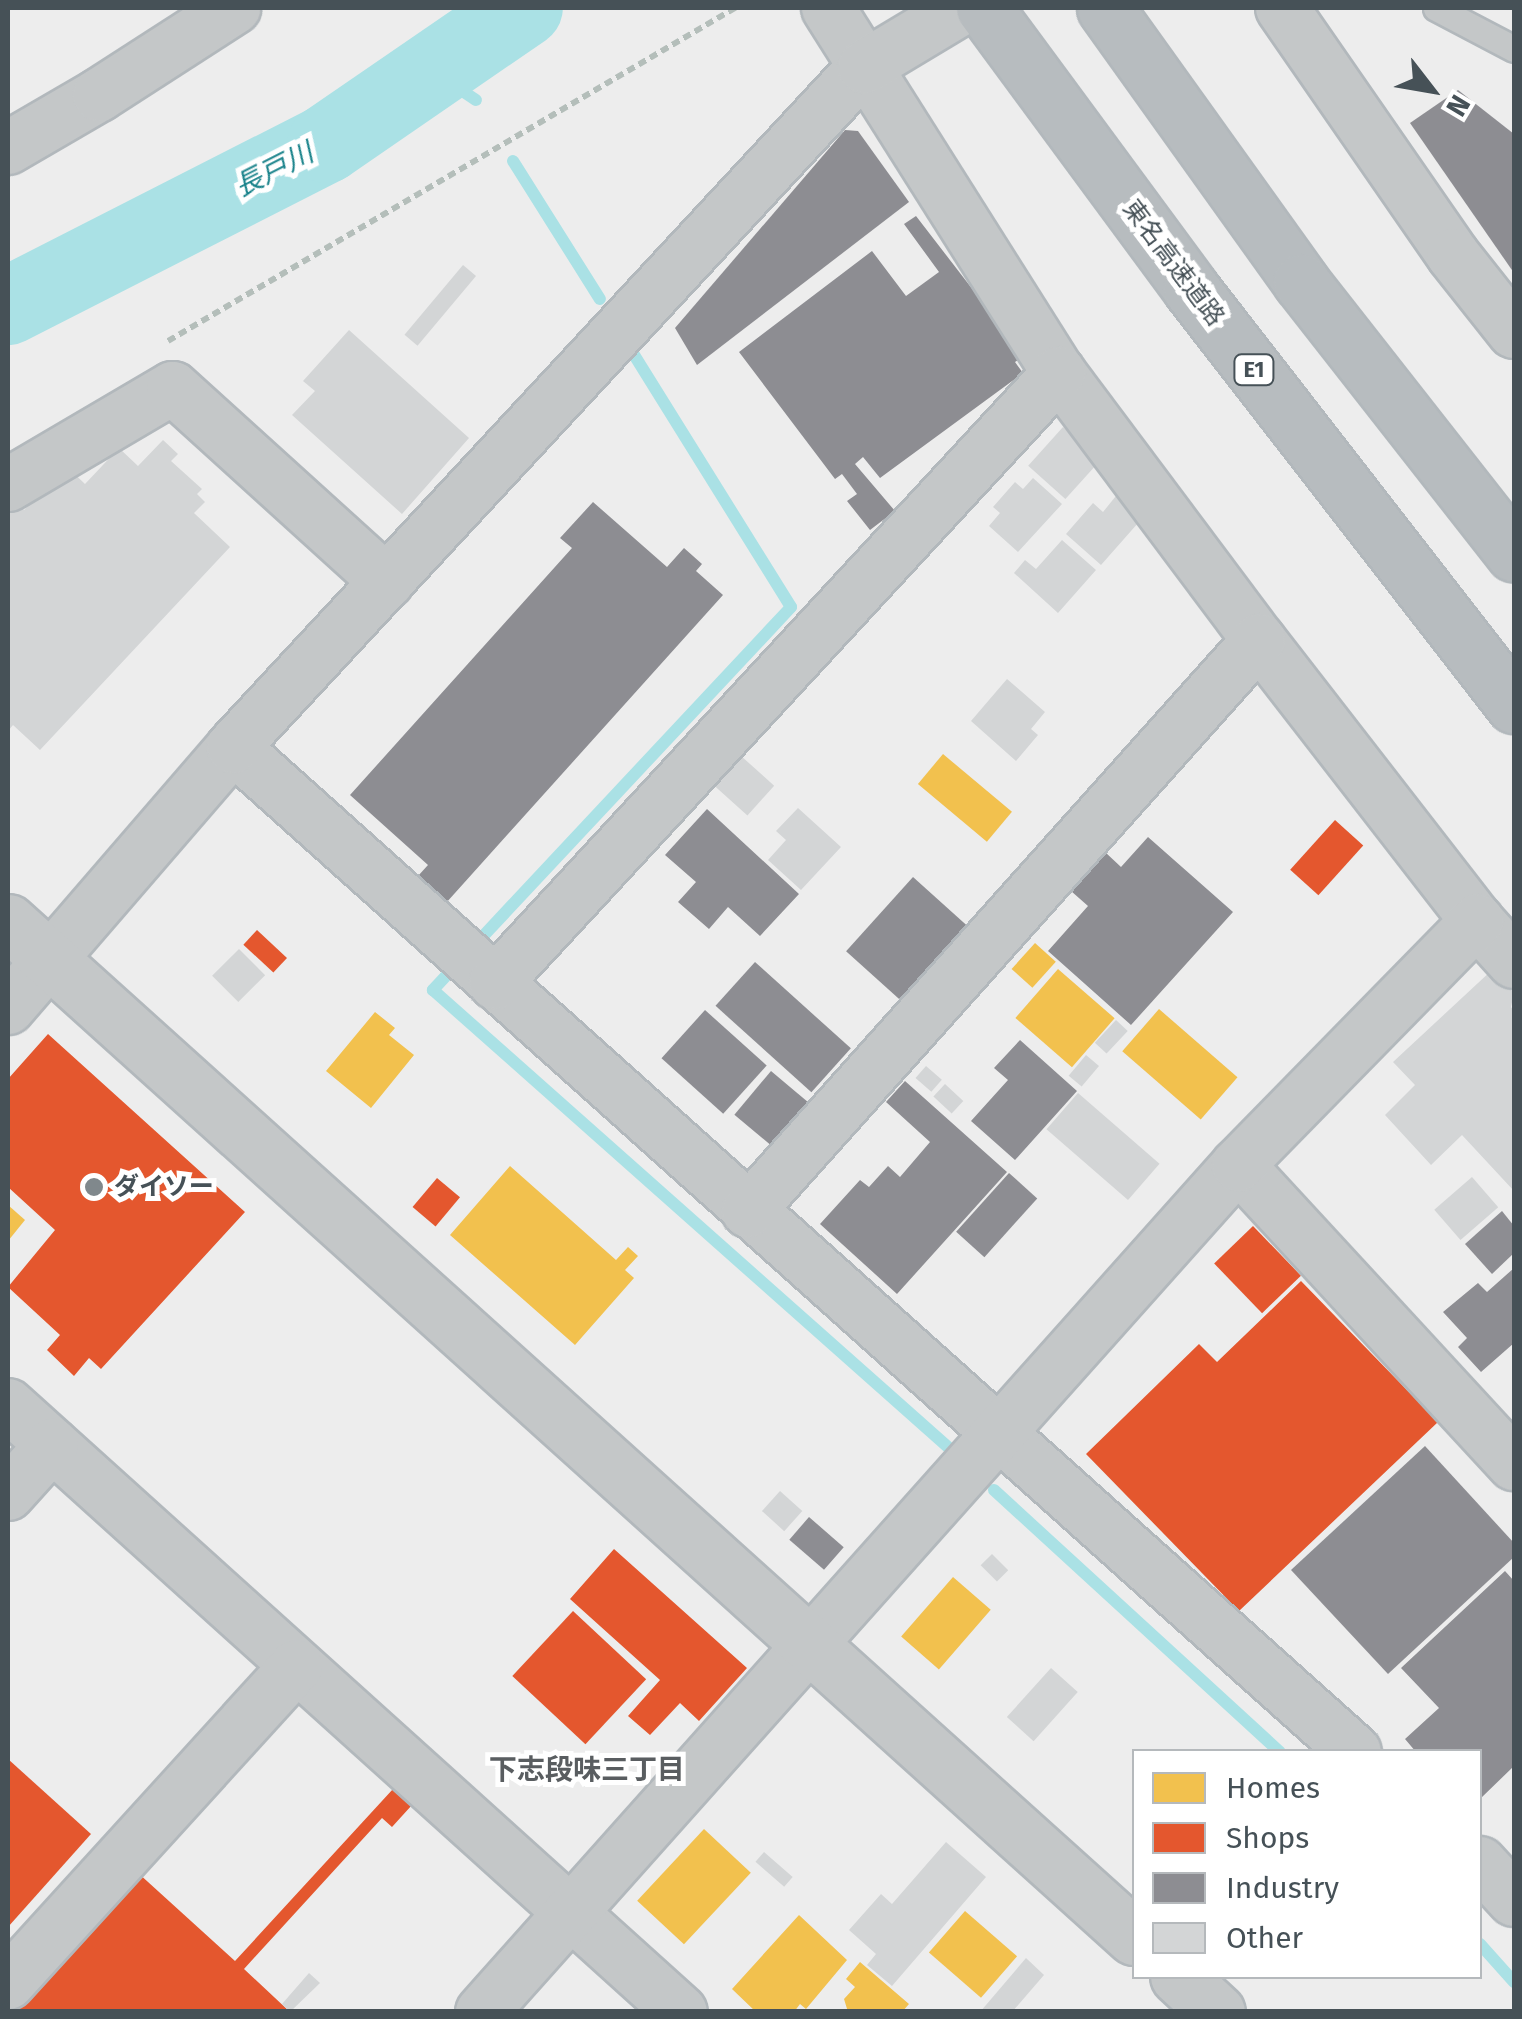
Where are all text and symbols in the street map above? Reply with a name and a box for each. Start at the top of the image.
north arrow [1382,40,1482,140]
text: N [1439,89,1477,122]
water label: 長戸川 [229,136,319,204]
street label: 東名高速道路 [1116,194,1230,332]
road number: E1 [1232,353,1276,387]
place label: ダイソー [114,1172,214,1202]
marker: ダイソー [83,1176,105,1198]
legend [1132,1749,1482,1979]
district label: 下志段味三丁目 [489,1753,685,1787]
text: Homes [1226,1770,1320,1806]
text: Shops [1226,1820,1309,1856]
text: Industry [1226,1870,1339,1906]
text: Other [1226,1920,1303,1956]

